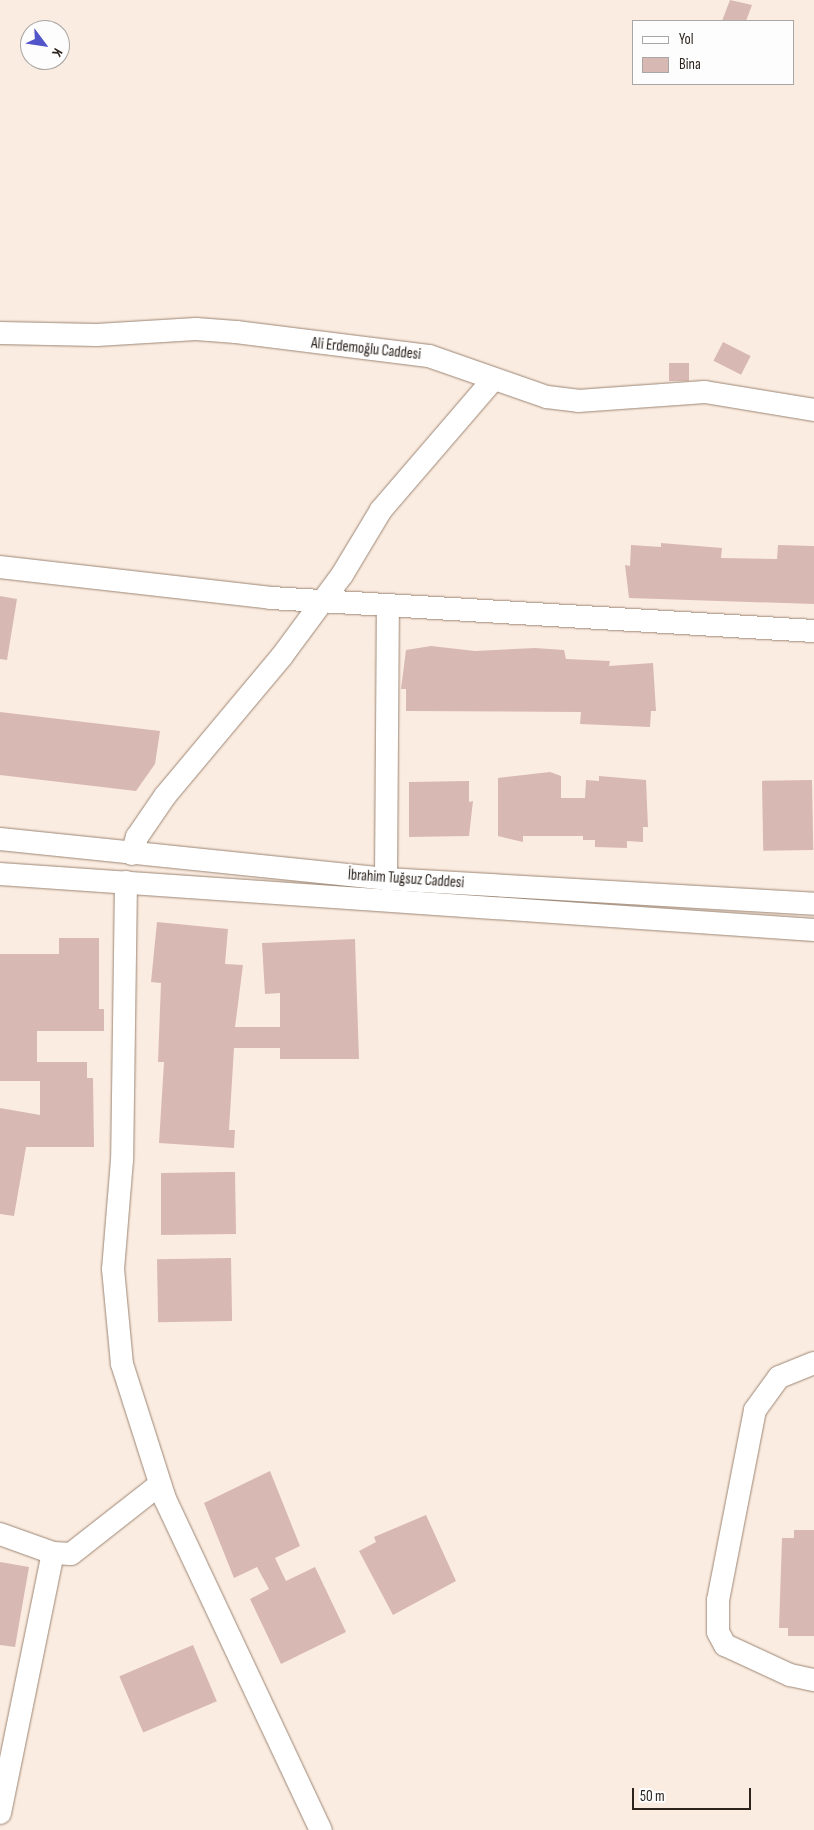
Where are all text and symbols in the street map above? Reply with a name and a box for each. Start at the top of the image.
north arrow [20,20,70,70]
legend [632,20,794,85]
text: Yol [679,30,694,49]
text: K [48,45,66,60]
text: Bina [679,55,701,74]
street label: Ali Erdemoğlu Caddesi [310,334,422,364]
street label: İbrahim Tuğsuz Caddesi [347,866,465,892]
scale bar [634,1778,753,1810]
text: 50 m [640,1787,665,1806]

